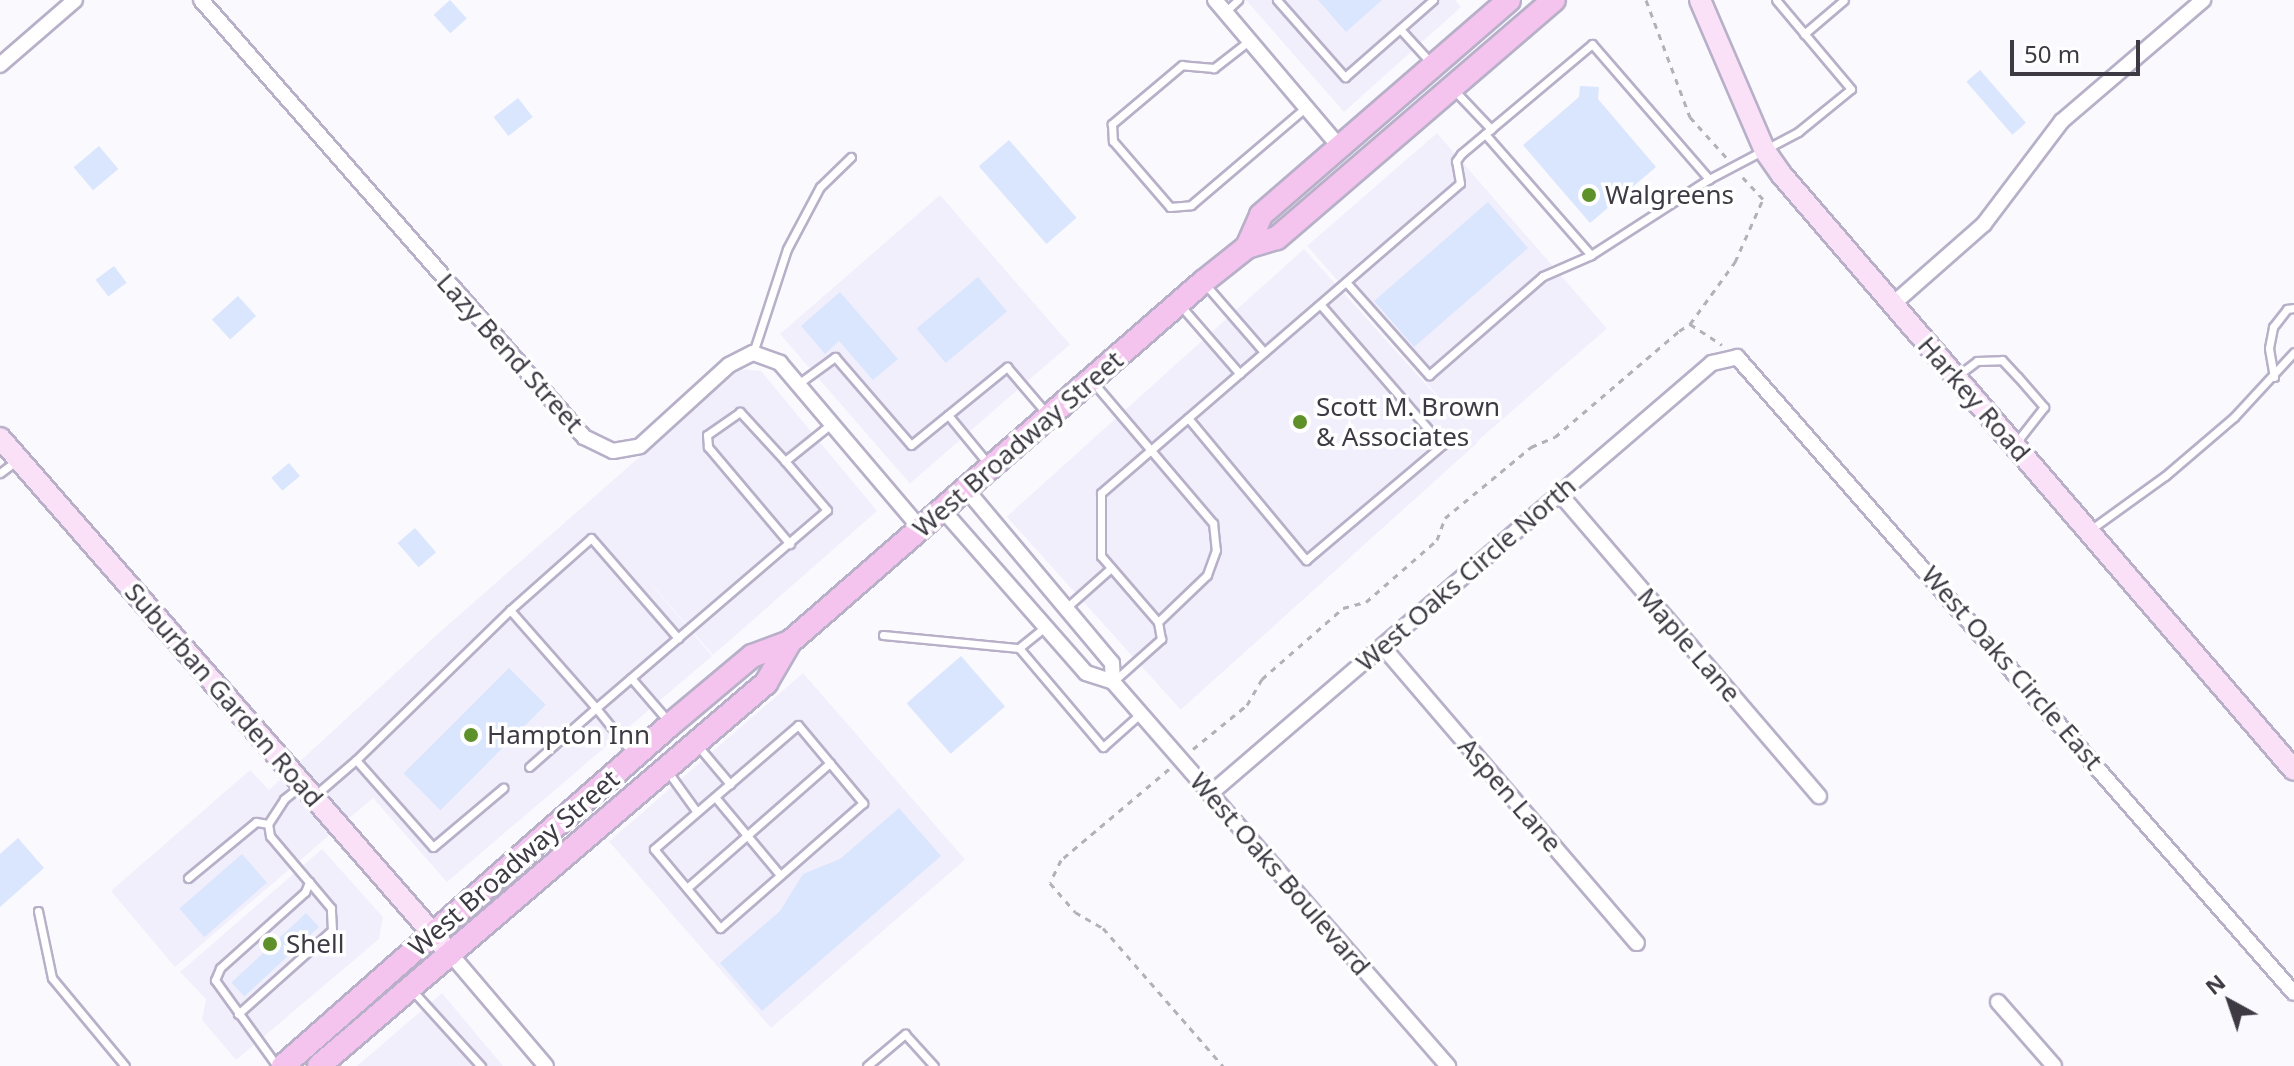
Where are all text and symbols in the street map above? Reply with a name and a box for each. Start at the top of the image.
scale bar [2014,24,2144,74]
text: 50 m [2024,37,2080,70]
place label: Walgreens [1605,179,1734,211]
marker: Walgreens [1580,186,1598,204]
street label: Lazy Bend Street [430,267,590,439]
street label: Harkey Road [1911,330,2037,468]
street label: West Broadway Street [907,344,1129,544]
place label: Scott M. Brown & Associates [1316,391,1500,452]
marker: Scott M. Brown & Associates [1291,413,1309,431]
street label: West Oaks Circle North [1350,470,1582,678]
street label: West Oaks Circle East [1915,560,2109,776]
street label: Suburban Garden Road [118,577,330,813]
street label: Maple Lane [1631,581,1747,709]
place label: Hampton Inn [487,719,650,751]
marker: Hampton Inn [462,726,480,744]
street label: Aspen Lane [1452,731,1568,859]
street label: West Broadway Street [403,763,625,963]
street label: West Oaks Boulevard [1183,766,1377,982]
place label: Shell [286,928,344,960]
marker: Shell [261,935,279,953]
north arrow [2190,962,2270,1042]
text: N [2198,966,2231,1001]

